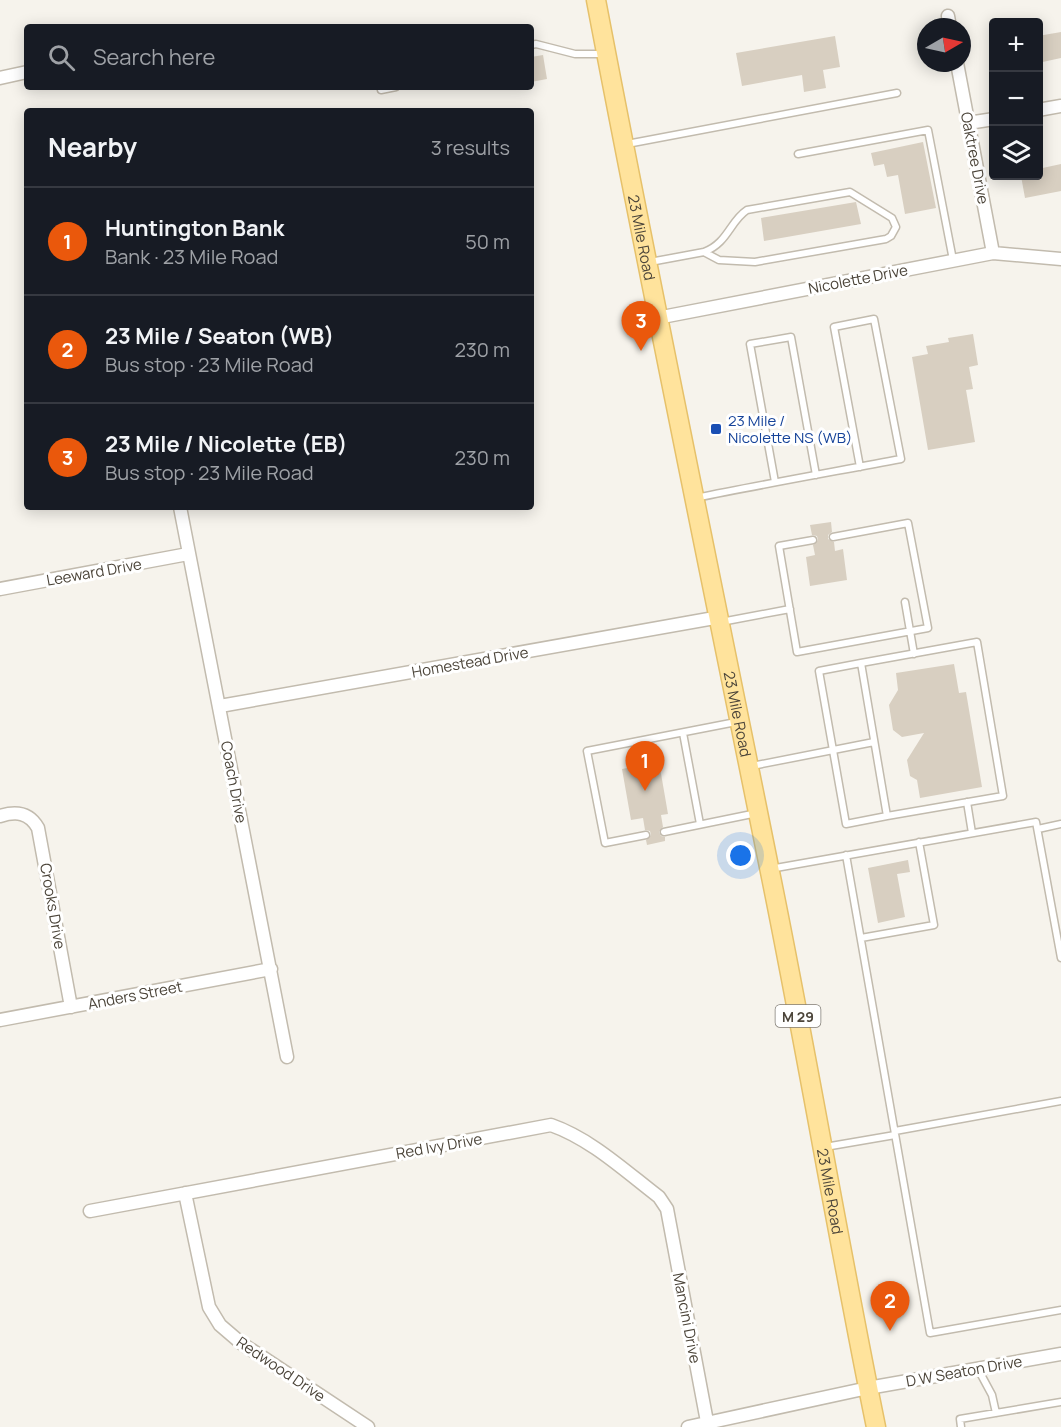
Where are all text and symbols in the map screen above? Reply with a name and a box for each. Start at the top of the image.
north arrow [917,18,971,72]
map controls [989,18,1043,180]
button: + [989,18,1043,72]
search box [24,24,534,90]
icon: search [45,41,78,74]
text: Search here [93,42,215,72]
button: − [989,72,1043,126]
street label: Oaktree Drive [956,110,994,206]
button: layers [989,126,1043,180]
text: Nearby [48,129,137,165]
text: 3 results [431,134,510,161]
street label: 23 Mile Road [623,193,661,282]
text: Huntington Bank [105,213,284,243]
text: 1 [63,228,72,255]
text: 50 m [465,228,510,255]
text: Bank · 23 Mile Road [105,243,278,270]
street label: Nicolette Drive [806,259,910,299]
pin: 3 [622,302,660,351]
text: 23 Mile / Seaton (WB) [105,321,334,351]
text: 2 [62,336,73,363]
text: 230 m [454,336,510,363]
text: Bus stop · 23 Mile Road [105,351,314,378]
place label: 23 Mile / Nicolette NS (WB) [728,410,852,448]
marker: 23 Mile / Nicolette NS (WB) [709,422,723,436]
text: 23 Mile / Nicolette (EB) [105,429,347,459]
text: 3 [62,444,73,471]
text: 230 m [454,444,510,471]
text: Bus stop · 23 Mile Road [105,459,314,486]
street label: Leeward Drive [45,553,144,591]
street label: Homestead Drive [410,641,530,683]
street label: 23 Mile Road [719,669,757,759]
street label: Coach Drive [216,739,252,825]
pin: 1 [626,742,664,791]
your location [726,841,755,870]
street label: Crooks Drive [35,861,71,951]
street label: Anders Street [86,976,184,1014]
road number: M 29 [776,1005,820,1027]
street label: Red Ivy Drive [394,1128,484,1164]
street label: 23 Mile Road [812,1146,849,1236]
street label: Mancini Drive [668,1271,706,1365]
pin: 2 [870,1282,910,1331]
street label: Redwood Drive [232,1331,330,1407]
street label: D W Seaton Drive [904,1350,1024,1392]

